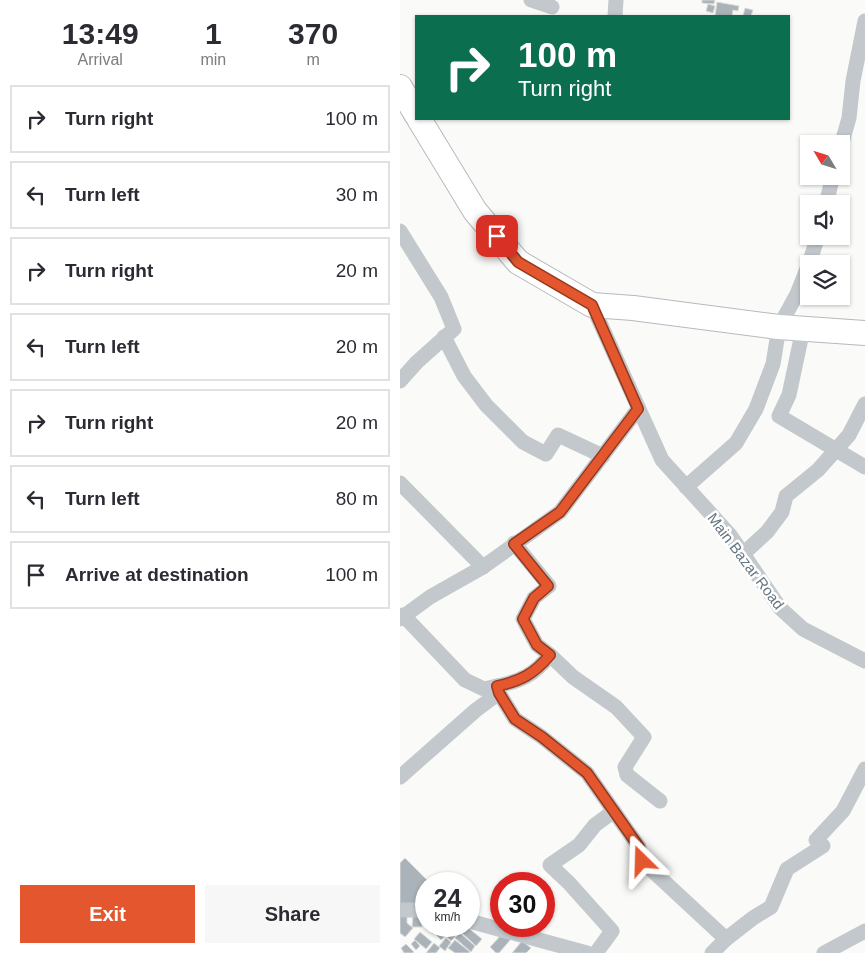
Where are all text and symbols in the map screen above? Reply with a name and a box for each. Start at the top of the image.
text: 13:49 [62,17,139,50]
text: 1 [205,17,222,50]
text: 370 [288,17,338,50]
icon: right [435,35,500,100]
text: 100 m [518,35,617,74]
text: Arrival [78,51,123,68]
text: min [200,51,226,68]
text: m [306,51,320,68]
text: Turn right [518,76,611,101]
icon: right [22,105,50,133]
text: Turn right [65,108,153,129]
text: 100 m [325,108,378,129]
north arrow [800,135,850,185]
map controls [800,135,850,305]
icon: left [22,181,50,209]
text: Turn left [65,184,140,205]
text: 30 m [336,184,378,205]
button: sound [800,195,850,245]
pin [476,215,518,257]
icon: arrive [483,222,511,250]
button: layers [800,255,850,305]
icon: right [22,257,50,285]
text: Turn right [65,260,153,281]
text: 20 m [336,260,378,281]
icon: left [22,333,50,361]
text: Turn left [65,336,140,357]
text: 20 m [336,336,378,357]
icon: right [22,409,50,437]
text: Turn right [65,412,153,433]
text: 20 m [336,412,378,433]
icon: left [22,485,50,513]
text: Turn left [65,488,140,509]
text: 80 m [336,488,378,509]
street label: Main Bazar Road [704,510,788,612]
icon: arrive [22,561,50,589]
text: Arrive at destination [65,564,249,585]
text: 100 m [325,564,378,585]
position arrow [615,834,667,886]
speed limit sign: 30 [490,872,555,937]
text: 24 [434,884,461,912]
button: Exit [20,885,195,943]
button: Share [205,885,380,943]
text: km/h [434,910,461,924]

